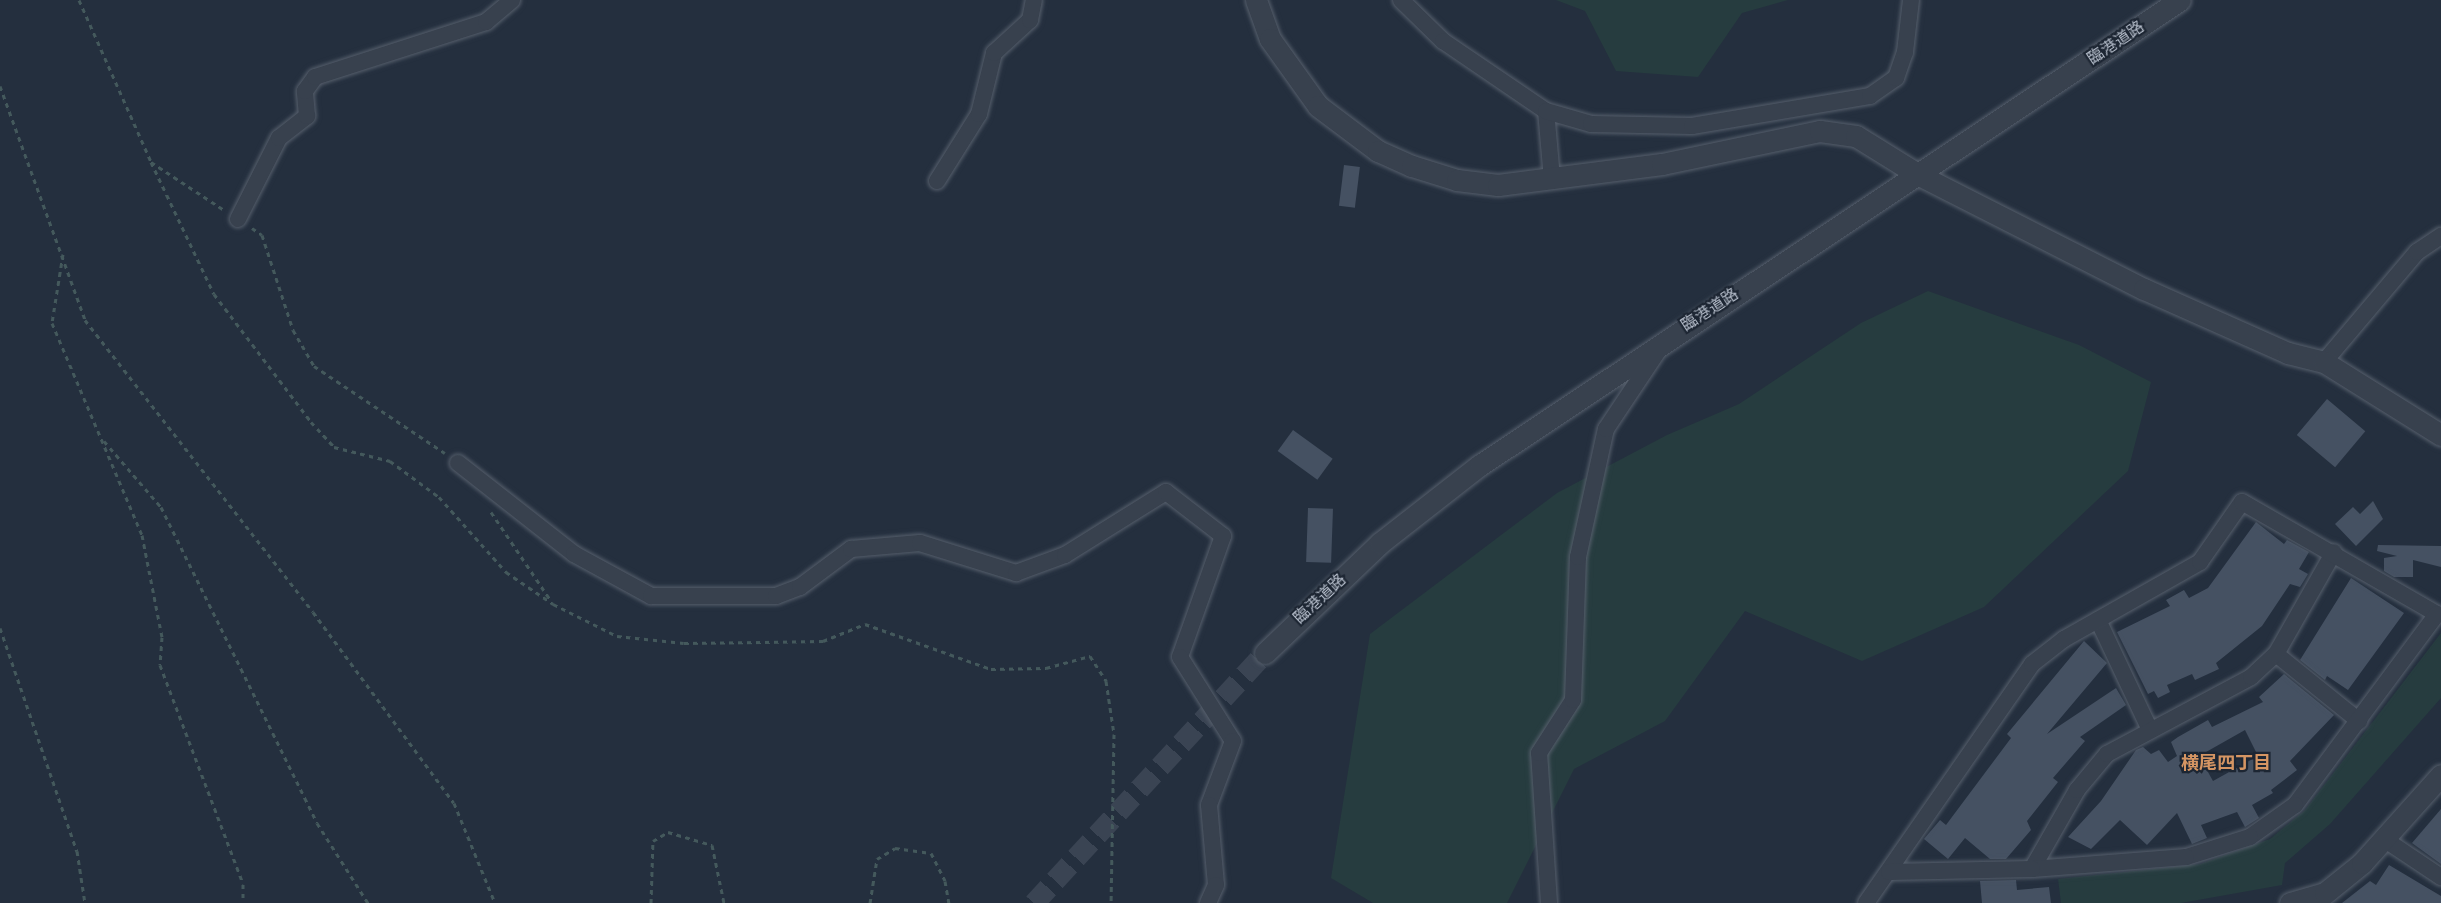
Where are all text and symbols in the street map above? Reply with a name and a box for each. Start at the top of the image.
street label: 臨港道路 [2084,17,2148,69]
street label: 臨港道路 [1678,285,1742,335]
street label: 臨港道路 [1290,570,1350,628]
district label: 横尾四丁目 [2181,752,2271,774]

